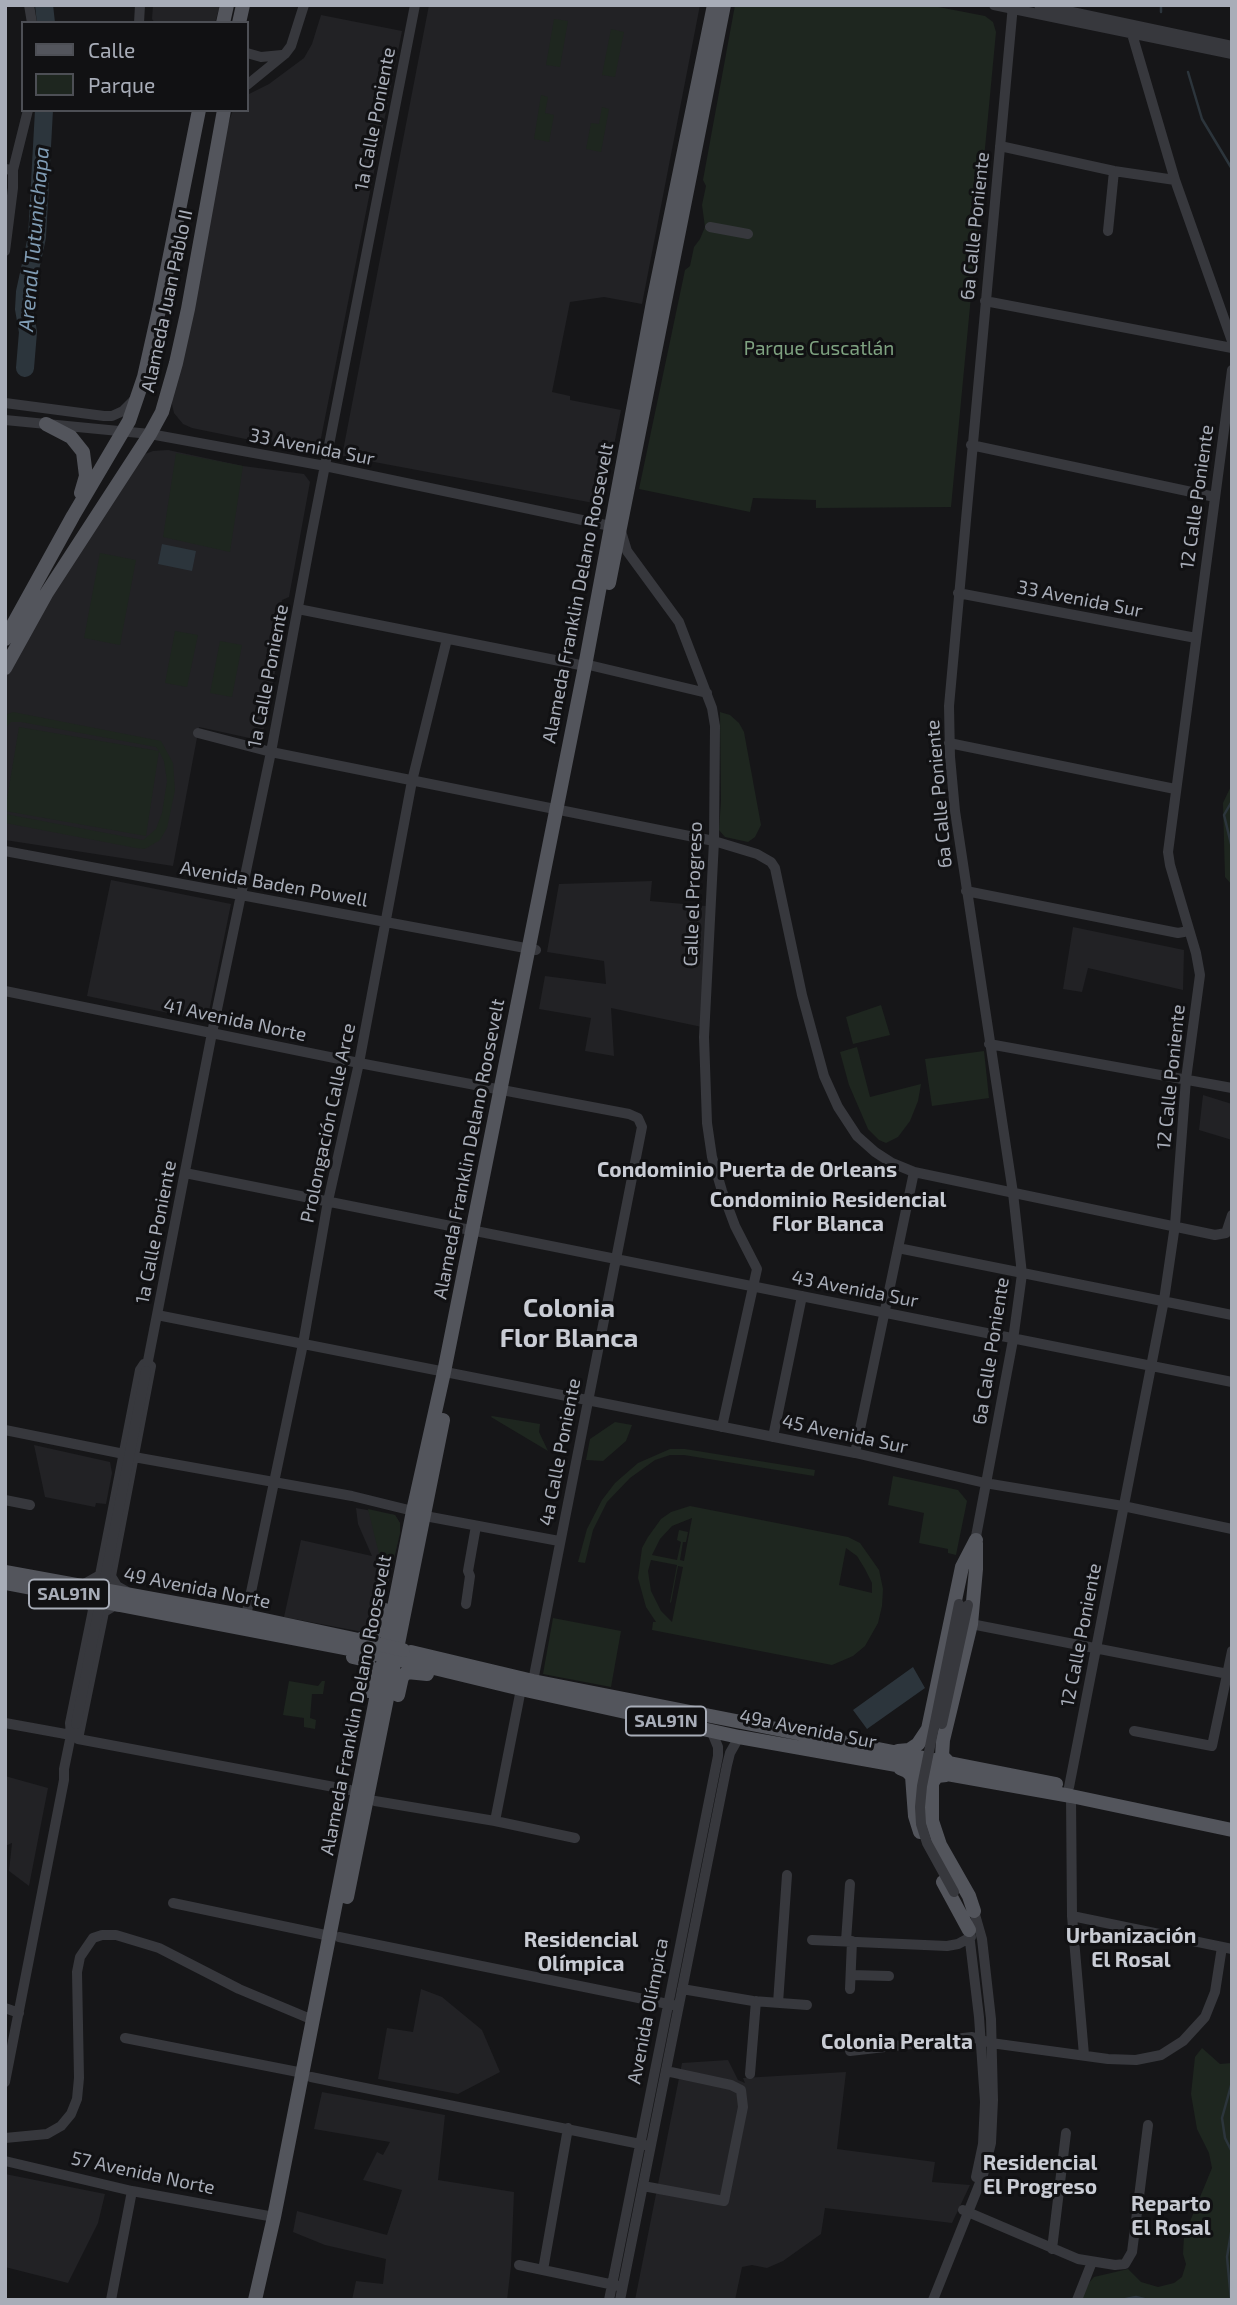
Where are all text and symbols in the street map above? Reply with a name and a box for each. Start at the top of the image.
legend [21,21,248,112]
text: Calle [88,37,135,62]
street label: 1a Calle Poniente [350,45,400,193]
text: Parque [88,72,155,97]
water label: Arenal Tutunichapa [13,146,55,332]
street label: 6a Calle Poniente [956,151,994,301]
street label: Alameda Juan Pablo II [136,208,198,394]
park label: Parque Cuscatlán [744,338,894,360]
street label: 12 Calle Poniente [1176,423,1218,571]
street label: 33 Avenida Sur [247,424,377,470]
street label: Alameda Franklin Delano Roosevelt [538,441,618,745]
street label: 33 Avenida Sur [1015,576,1145,622]
street label: 1a Calle Poniente [243,602,293,750]
street label: 6a Calle Poniente [921,719,957,869]
street label: Calle el Progreso [679,821,707,967]
street label: Avenida Baden Powell [178,856,370,912]
street label: 41 Avenida Norte [161,994,309,1046]
street label: Alameda Franklin Delano Roosevelt [429,997,509,1301]
street label: 12 Calle Poniente [1152,1003,1190,1151]
street label: Prolongación Calle Arce [296,1021,360,1225]
district label: Condominio Puerta de Orleans [597,1157,897,1183]
street label: 1a Calle Poniente [131,1158,181,1306]
district label: Condominio Residencial Flor Blanca [710,1187,946,1237]
street label: 43 Avenida Sur [790,1266,920,1312]
street label: 6a Calle Poniente [968,1276,1014,1426]
district label: Colonia Flor Blanca [500,1292,638,1354]
street label: 4a Calle Poniente [535,1376,585,1528]
street label: 45 Avenida Sur [780,1410,910,1458]
street label: Alameda Franklin Delano Roosevelt [316,1553,396,1857]
street label: 12 Calle Poniente [1056,1561,1106,1709]
street label: 49 Avenida Norte [122,1563,272,1613]
road number: SAL91N [29,1580,109,1609]
street label: 49a Avenida Sur [737,1705,879,1753]
road number: SAL91N [626,1706,706,1736]
district label: Urbanización El Rosal [1066,1923,1196,1973]
district label: Residencial Olímpica [524,1927,638,1977]
street label: Avenida Olímpica [623,1936,673,2086]
district label: Colonia Peralta [821,2029,973,2055]
street label: 57 Avenida Norte [69,2147,217,2199]
district label: Residencial El Progreso [983,2150,1097,2200]
district label: Reparto El Rosal [1131,2191,1211,2241]

